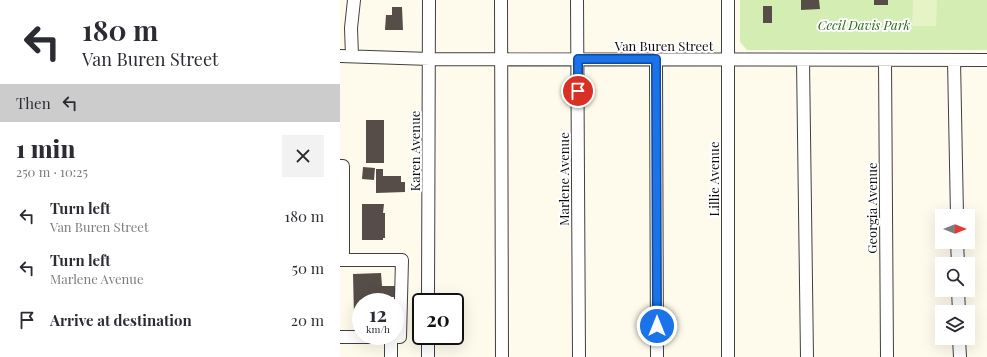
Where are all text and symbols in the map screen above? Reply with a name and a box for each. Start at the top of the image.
text: 180 m [82,11,158,48]
icon: left [16,16,68,68]
park label: Cecil Davis Park [818,16,910,33]
street label: Van Buren Street [614,37,714,54]
text: Van Buren Street [82,47,218,71]
pin [561,74,595,108]
icon: arrive [567,80,589,102]
icon: left [59,92,81,114]
text: Then [16,93,51,113]
street label: Karen Avenue [406,110,423,191]
text: 1 min [16,132,75,164]
street label: Marlene Avenue [555,132,572,226]
button: close [282,135,324,177]
street label: Lillie Avenue [705,141,722,216]
street label: Georgia Avenue [863,162,880,254]
text: 250 m · 10:25 [16,163,88,180]
text: Turn left [50,198,111,218]
icon: left [16,205,38,227]
text: 180 m [285,206,324,226]
north arrow [935,209,975,249]
map controls [935,209,975,345]
text: Van Buren Street [50,218,149,235]
text: Turn left [50,250,111,270]
icon: left [16,257,38,279]
button: search [935,257,975,297]
text: 50 m [292,258,324,278]
text: Marlene Avenue [50,270,143,287]
speed limit sign: 20 [412,293,464,345]
text: 12 [369,300,387,327]
position arrow [636,305,678,347]
button: layers [935,305,975,345]
icon: arrive [16,309,38,331]
text: Arrive at destination [50,310,192,330]
text: 20 m [291,310,324,330]
text: km/h [366,322,390,336]

